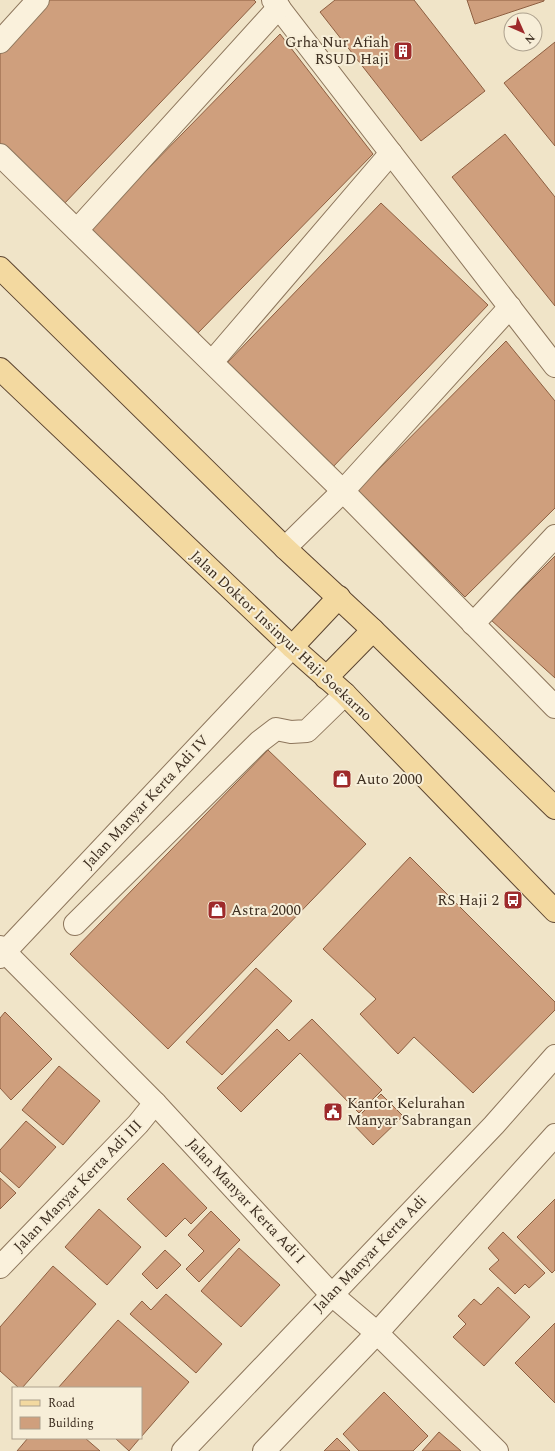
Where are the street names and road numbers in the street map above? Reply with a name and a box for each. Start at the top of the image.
street label: Jalan Doktor Insinyur Haji Soekarno [185,545,377,727]
street label: Jalan Manyar Kerta Adi IV [77,730,215,874]
street label: Jalan Manyar Kerta Adi III [8,1114,148,1258]
street label: Jalan Manyar Kerta Adi I [181,1133,311,1269]
street label: Jalan Manyar Kerta Adi [308,1190,432,1318]

